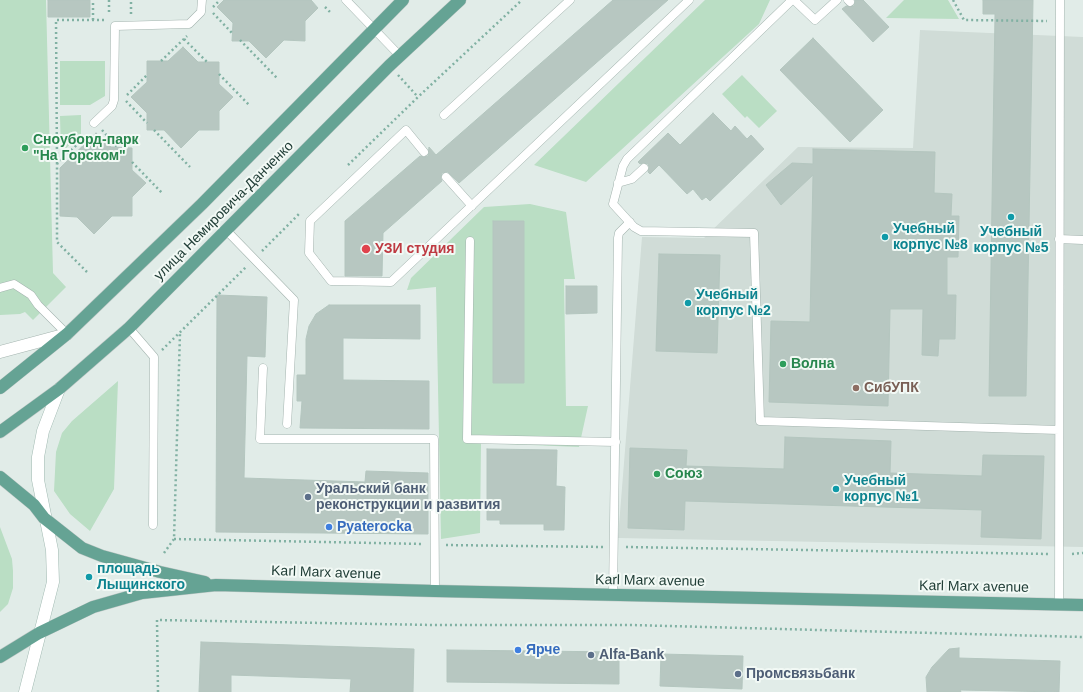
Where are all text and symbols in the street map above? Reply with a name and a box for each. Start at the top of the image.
place label: Сноуборд-парк "На Горском" [33,132,138,164]
street label: улица Немировича-Данченко [151,138,297,284]
marker: Сноуборд-парк "На Горском" [20,143,30,153]
marker: Учебный корпус №5 [1006,212,1016,222]
place label: Учебный корпус №8 [893,221,968,254]
place label: Учебный корпус №5 [974,224,1048,256]
marker: Учебный корпус №8 [880,232,890,242]
place label: УЗИ студия [375,241,455,257]
marker: УЗИ студия [360,243,372,255]
place label: Учебный корпус №2 [696,287,771,320]
marker: Учебный корпус №2 [683,298,693,308]
place label: Волна [791,356,834,372]
marker: Волна [778,359,788,369]
place label: СибУПК [864,380,919,396]
marker: СибУПК [851,383,861,393]
place label: Союз [665,466,703,482]
marker: Союз [652,469,662,479]
place label: Учебный корпус №1 [844,473,919,506]
place label: Уральский банк реконструкции и развития [316,481,500,514]
marker: Учебный корпус №1 [831,484,841,494]
marker: Уральский банк реконструкции и развития [303,492,313,502]
place label: Pyaterocka [337,519,412,535]
marker: Pyaterocka [324,522,334,532]
place label: площадь Лыщинского [97,561,185,594]
street label: Karl Marx avenue [271,563,381,583]
marker: площадь Лыщинского [84,572,94,582]
street label: Karl Marx avenue [595,572,705,590]
street label: Karl Marx avenue [919,578,1029,596]
place label: Ярче [526,642,560,658]
marker: Ярче [513,645,523,655]
place label: Alfa-Bank [599,647,664,663]
marker: Alfa-Bank [586,650,596,660]
place label: Промсвязьбанк [746,666,855,682]
marker: Промсвязьбанк [733,669,743,679]

